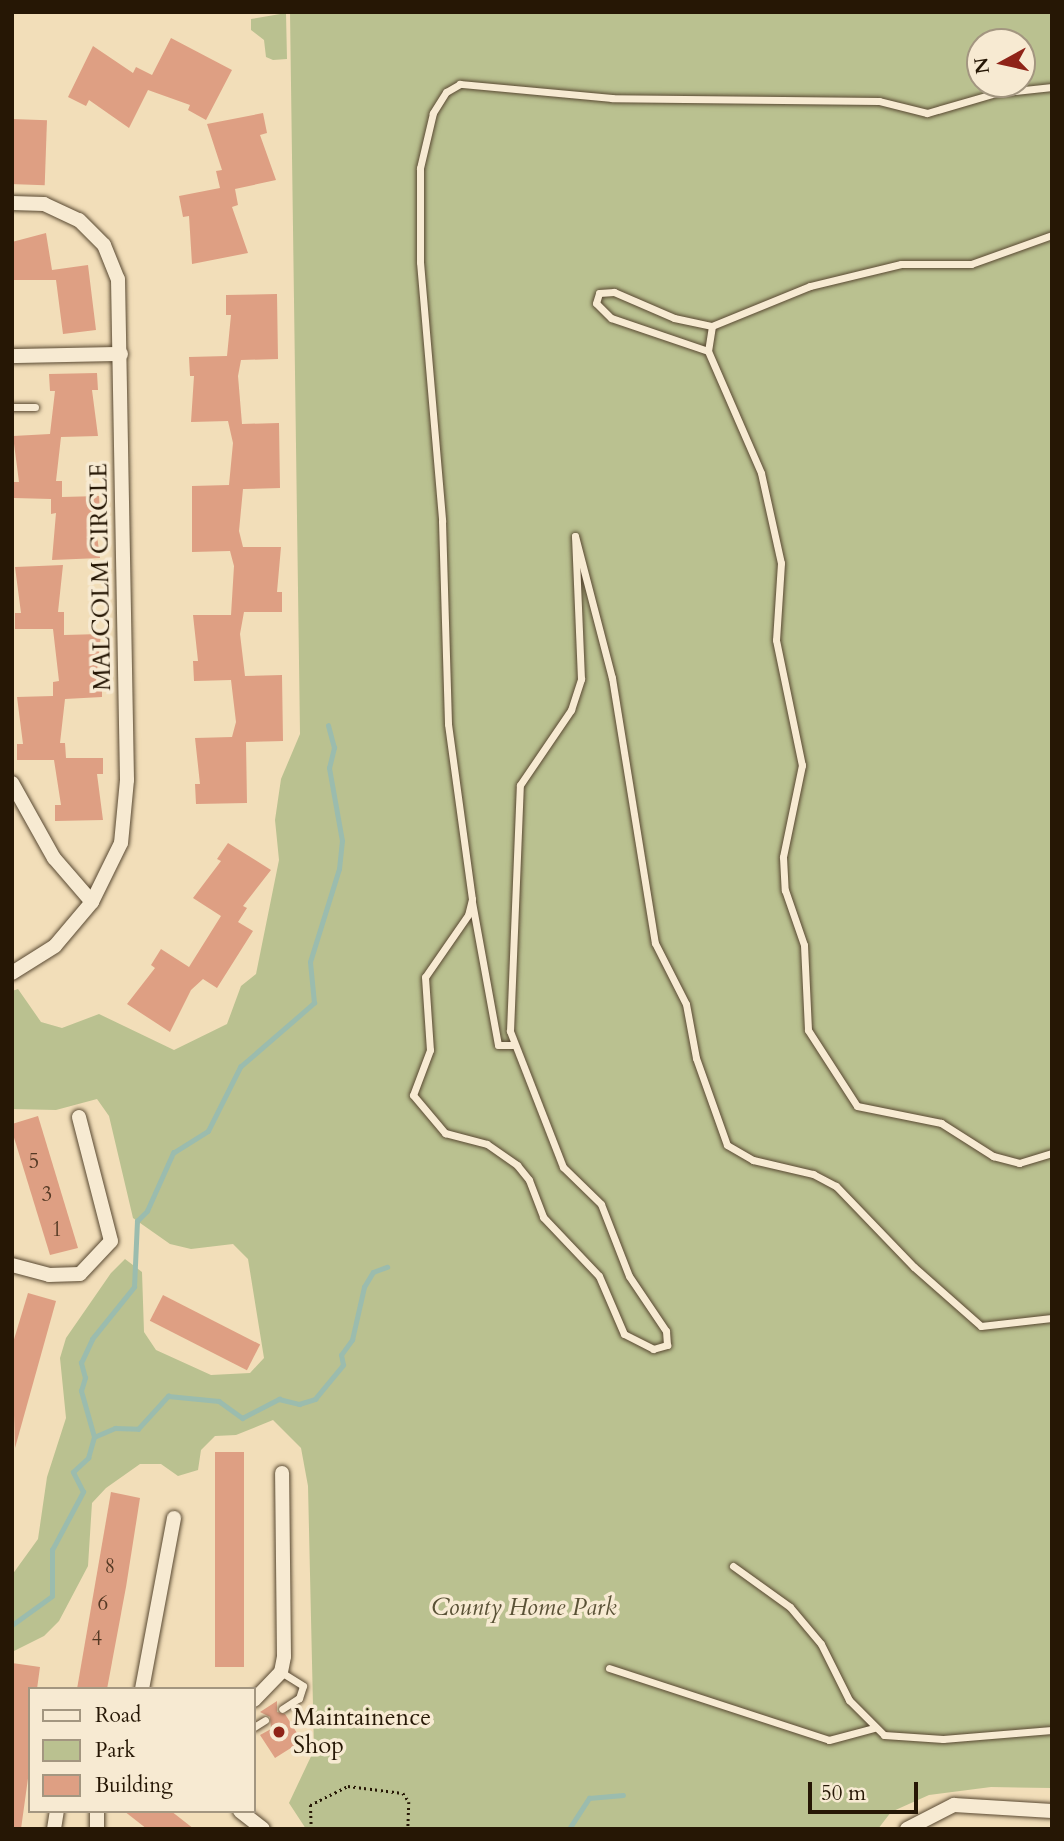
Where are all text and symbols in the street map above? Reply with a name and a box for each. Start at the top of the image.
north arrow [966,28,1036,98]
text: N [968,56,996,76]
street label: MALCOLM CIRCLE [85,463,117,691]
house number: 5 [29,1149,39,1175]
house number: 3 [42,1182,52,1208]
house number: 1 [52,1217,62,1243]
house number: 8 [105,1554,115,1580]
house number: 6 [98,1591,108,1617]
park label: County Home Park [431,1594,617,1622]
house number: 4 [92,1626,102,1652]
legend [28,1687,256,1813]
text: Road [95,1701,141,1730]
place label: Maintainence Shop [293,1704,431,1760]
marker: Maintainence Shop [271,1724,287,1740]
text: Park [95,1736,135,1765]
scale bar [812,1768,922,1812]
text: Building [95,1771,173,1800]
text: 50 m [821,1779,866,1808]

